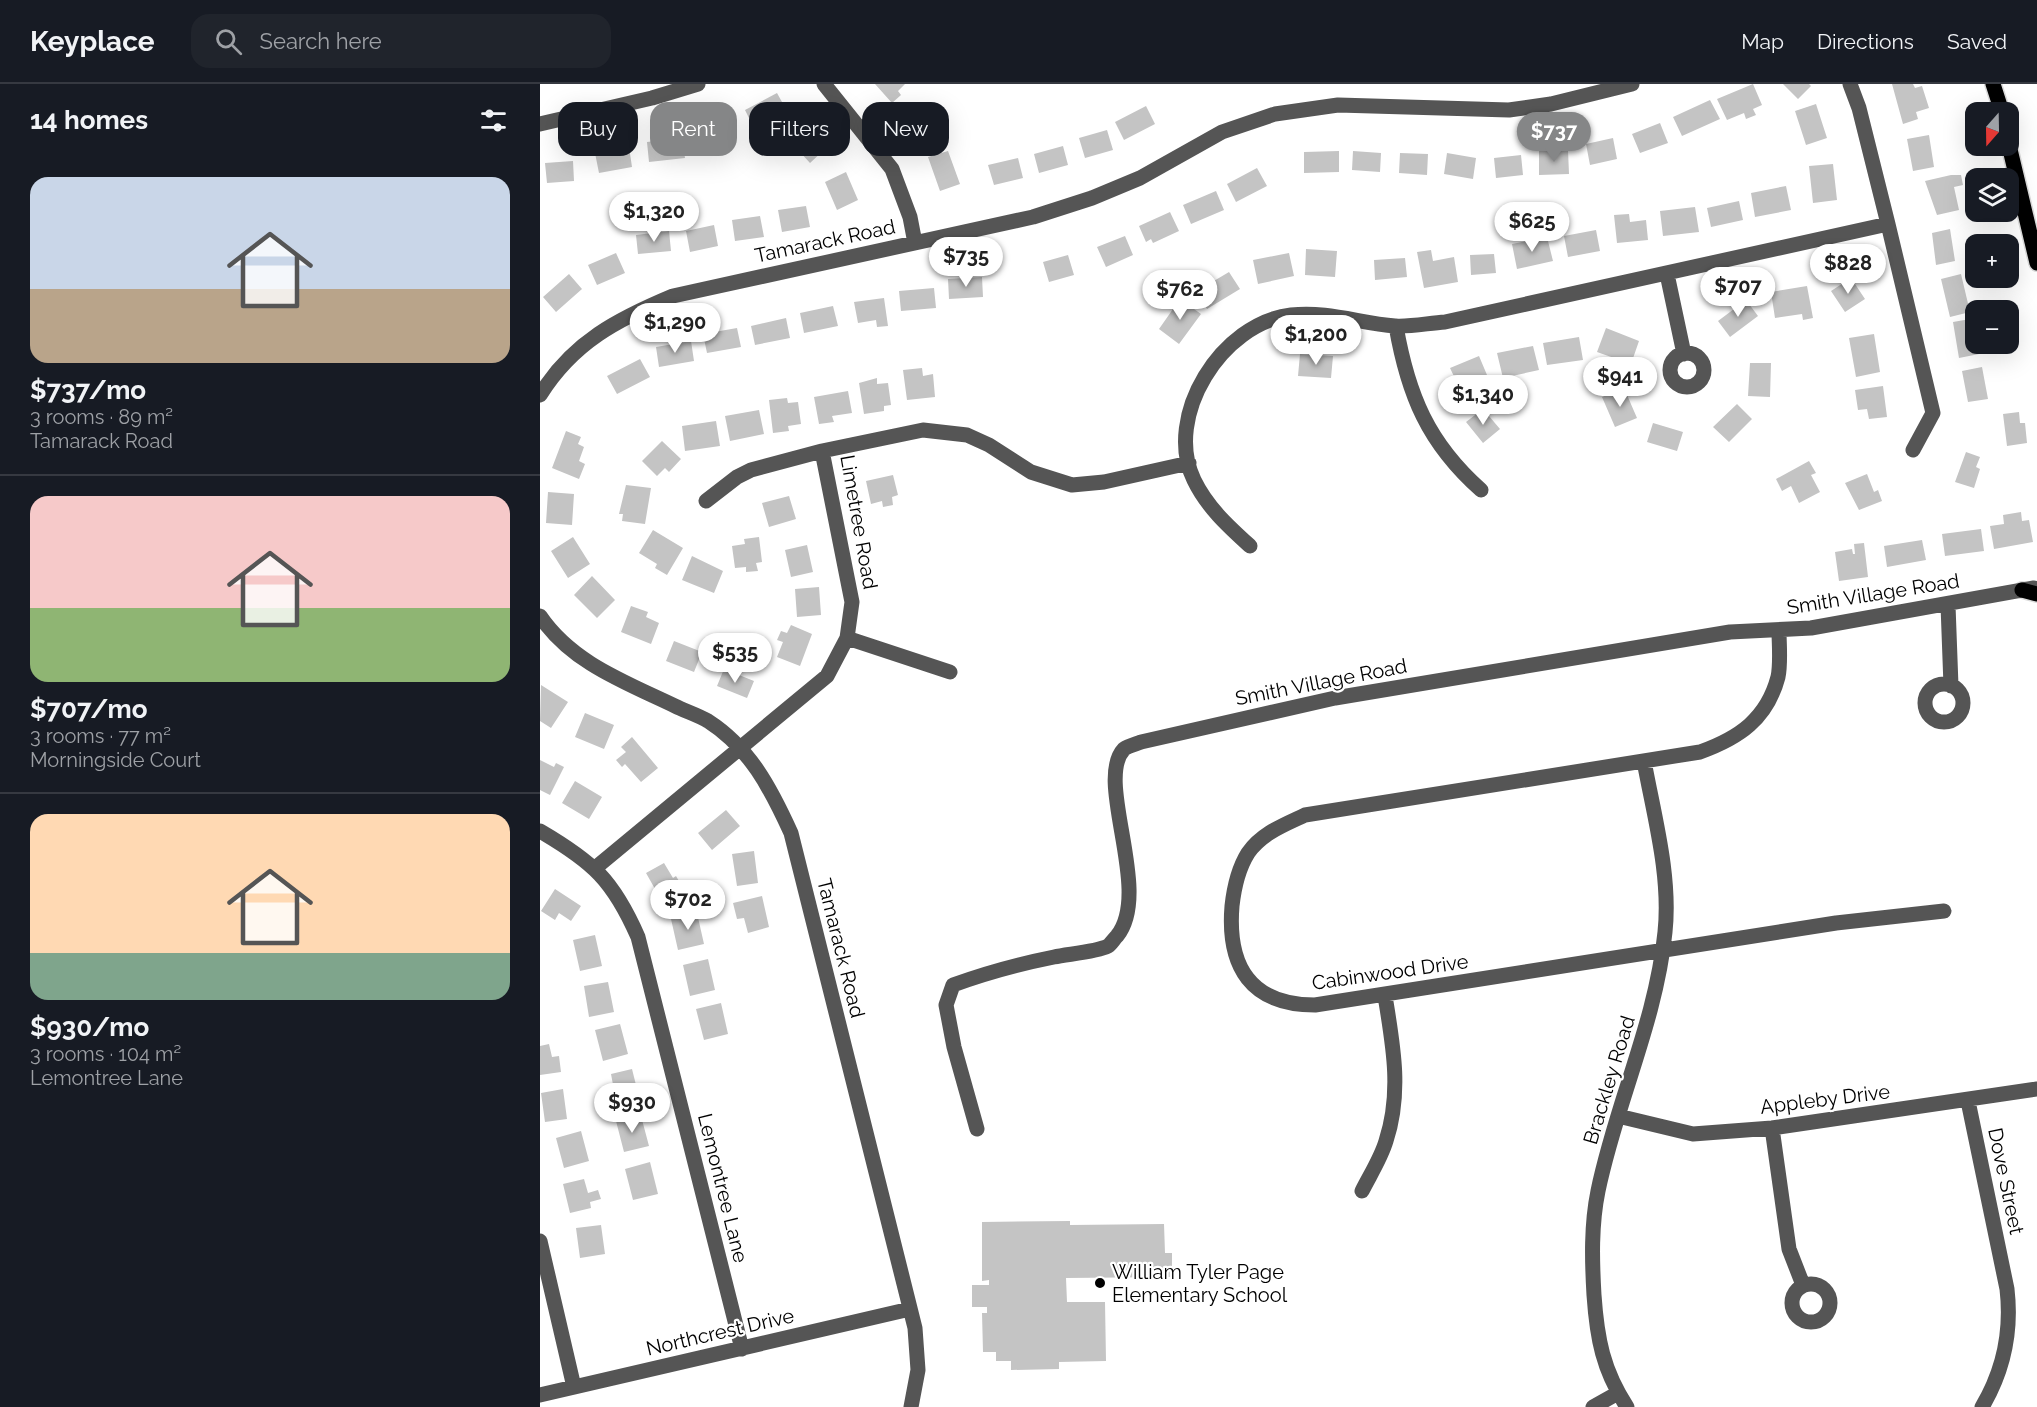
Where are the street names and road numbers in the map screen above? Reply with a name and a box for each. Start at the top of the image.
street label: Tamarack Road [753,214,897,268]
street label: Limetree Road [835,453,883,591]
street label: Smith Village Road [1785,568,1961,620]
street label: Smith Village Road [1233,654,1409,710]
street label: Tamarack Road [812,876,870,1020]
street label: Cabinwood Drive [1310,949,1470,995]
street label: Brackley Road [1578,1013,1640,1147]
street label: Appleby Drive [1759,1079,1891,1119]
street label: Lemontree Lane [693,1111,753,1265]
street label: Dove Street [1983,1125,2029,1237]
street label: Northcrest Drive [644,1303,797,1361]

